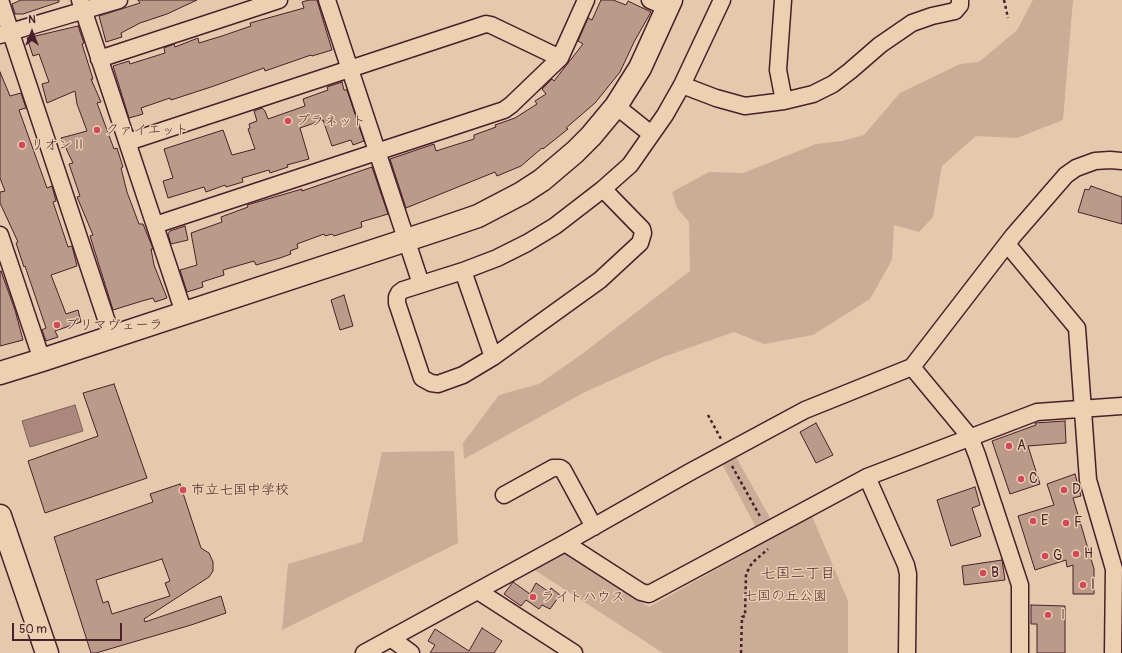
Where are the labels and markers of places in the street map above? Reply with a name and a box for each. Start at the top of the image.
place label: プラネット [296,113,366,129]
marker: プラネット [283,116,293,126]
place label: クァイエット [105,122,189,138]
marker: クァイエット [92,125,102,135]
place label: リオンⅡ [30,137,86,153]
marker: リオンⅡ [17,140,27,150]
place label: プリマヴェーラ [65,317,163,333]
marker: プリマヴェーラ [52,320,62,330]
place label: A [1017,438,1026,454]
marker: A [1004,441,1014,451]
place label: C [1029,471,1038,487]
marker: C [1016,474,1026,484]
place label: 市立七国中学校 [191,482,289,498]
place label: D [1072,482,1081,498]
marker: 市立七国中学校 [178,485,188,495]
marker: D [1059,485,1069,495]
place label: E [1041,513,1048,529]
place label: F [1074,515,1082,531]
marker: E [1028,516,1038,526]
marker: F [1061,518,1071,528]
place label: H [1084,546,1093,562]
place label: G [1053,548,1062,564]
marker: H [1071,549,1081,559]
marker: G [1040,551,1050,561]
place label: B [991,565,999,581]
marker: B [978,568,988,578]
place label: I [1091,577,1095,593]
marker: I [1078,580,1088,590]
place label: ライトハウス [541,589,625,605]
marker: ライトハウス [528,592,538,602]
place label: Ⅰ [1056,607,1070,623]
marker: Ⅰ [1043,610,1053,620]

